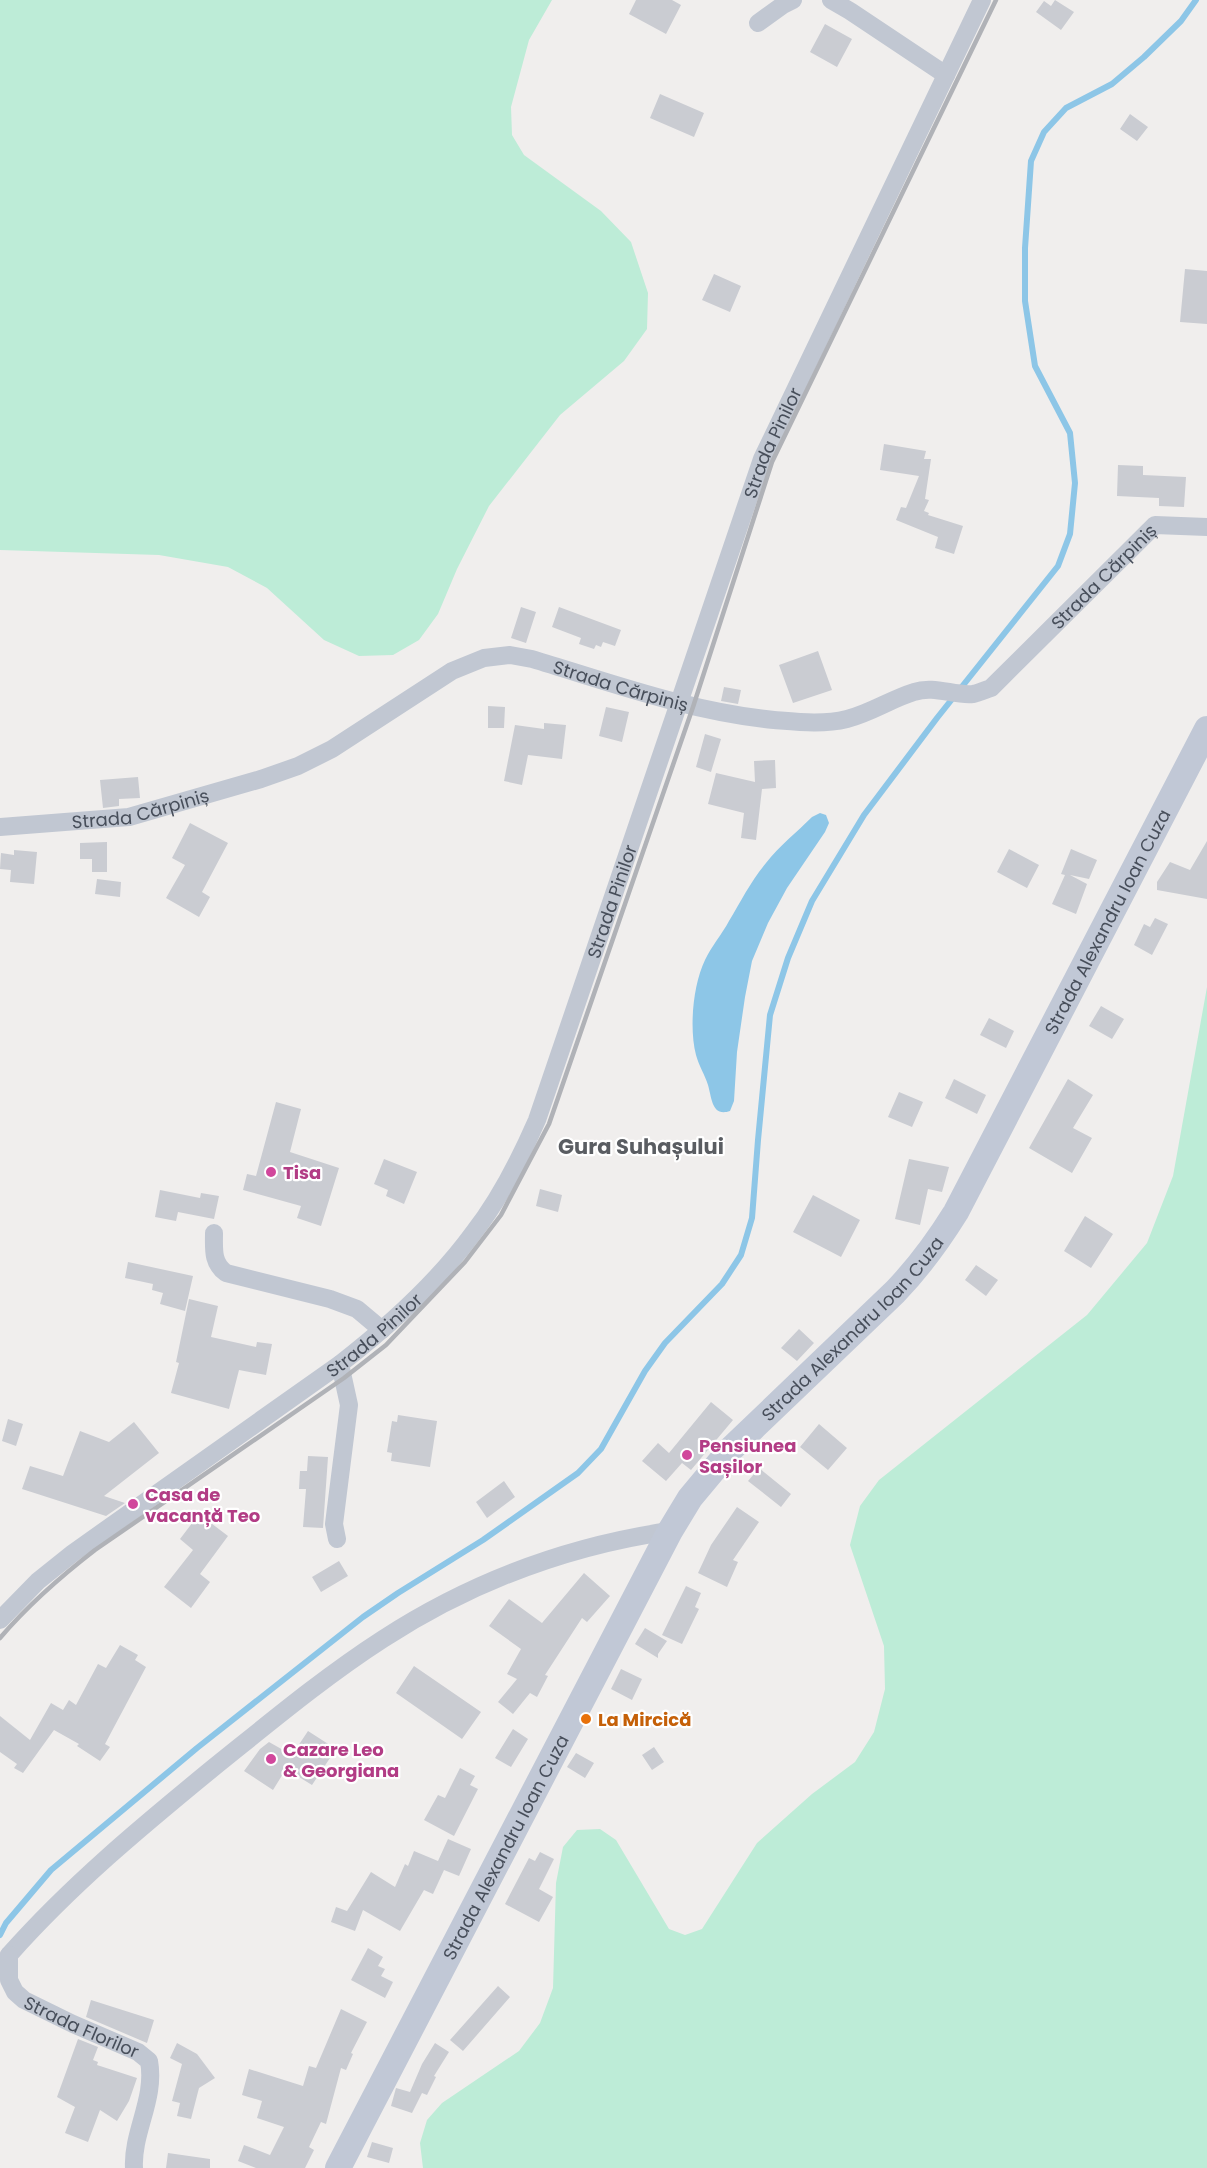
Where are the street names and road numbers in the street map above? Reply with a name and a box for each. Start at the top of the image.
street label: Strada Pinilor [737,383,807,501]
street label: Strada Cărpiniș [1045,518,1162,634]
street label: Strada Cărpiniș [550,654,691,717]
street label: Strada Cărpiniș [71,782,212,834]
street label: Strada Alexandru Ioan Cuza [1038,804,1176,1039]
street label: Strada Pinilor [580,841,643,961]
street label: Strada Alexandru Ioan Cuza [755,1231,949,1426]
street label: Strada Pinilor [321,1287,428,1383]
street label: Strada Alexandru Ioan Cuza [436,1730,574,1964]
street label: Strada Florilor [20,1989,143,2064]

